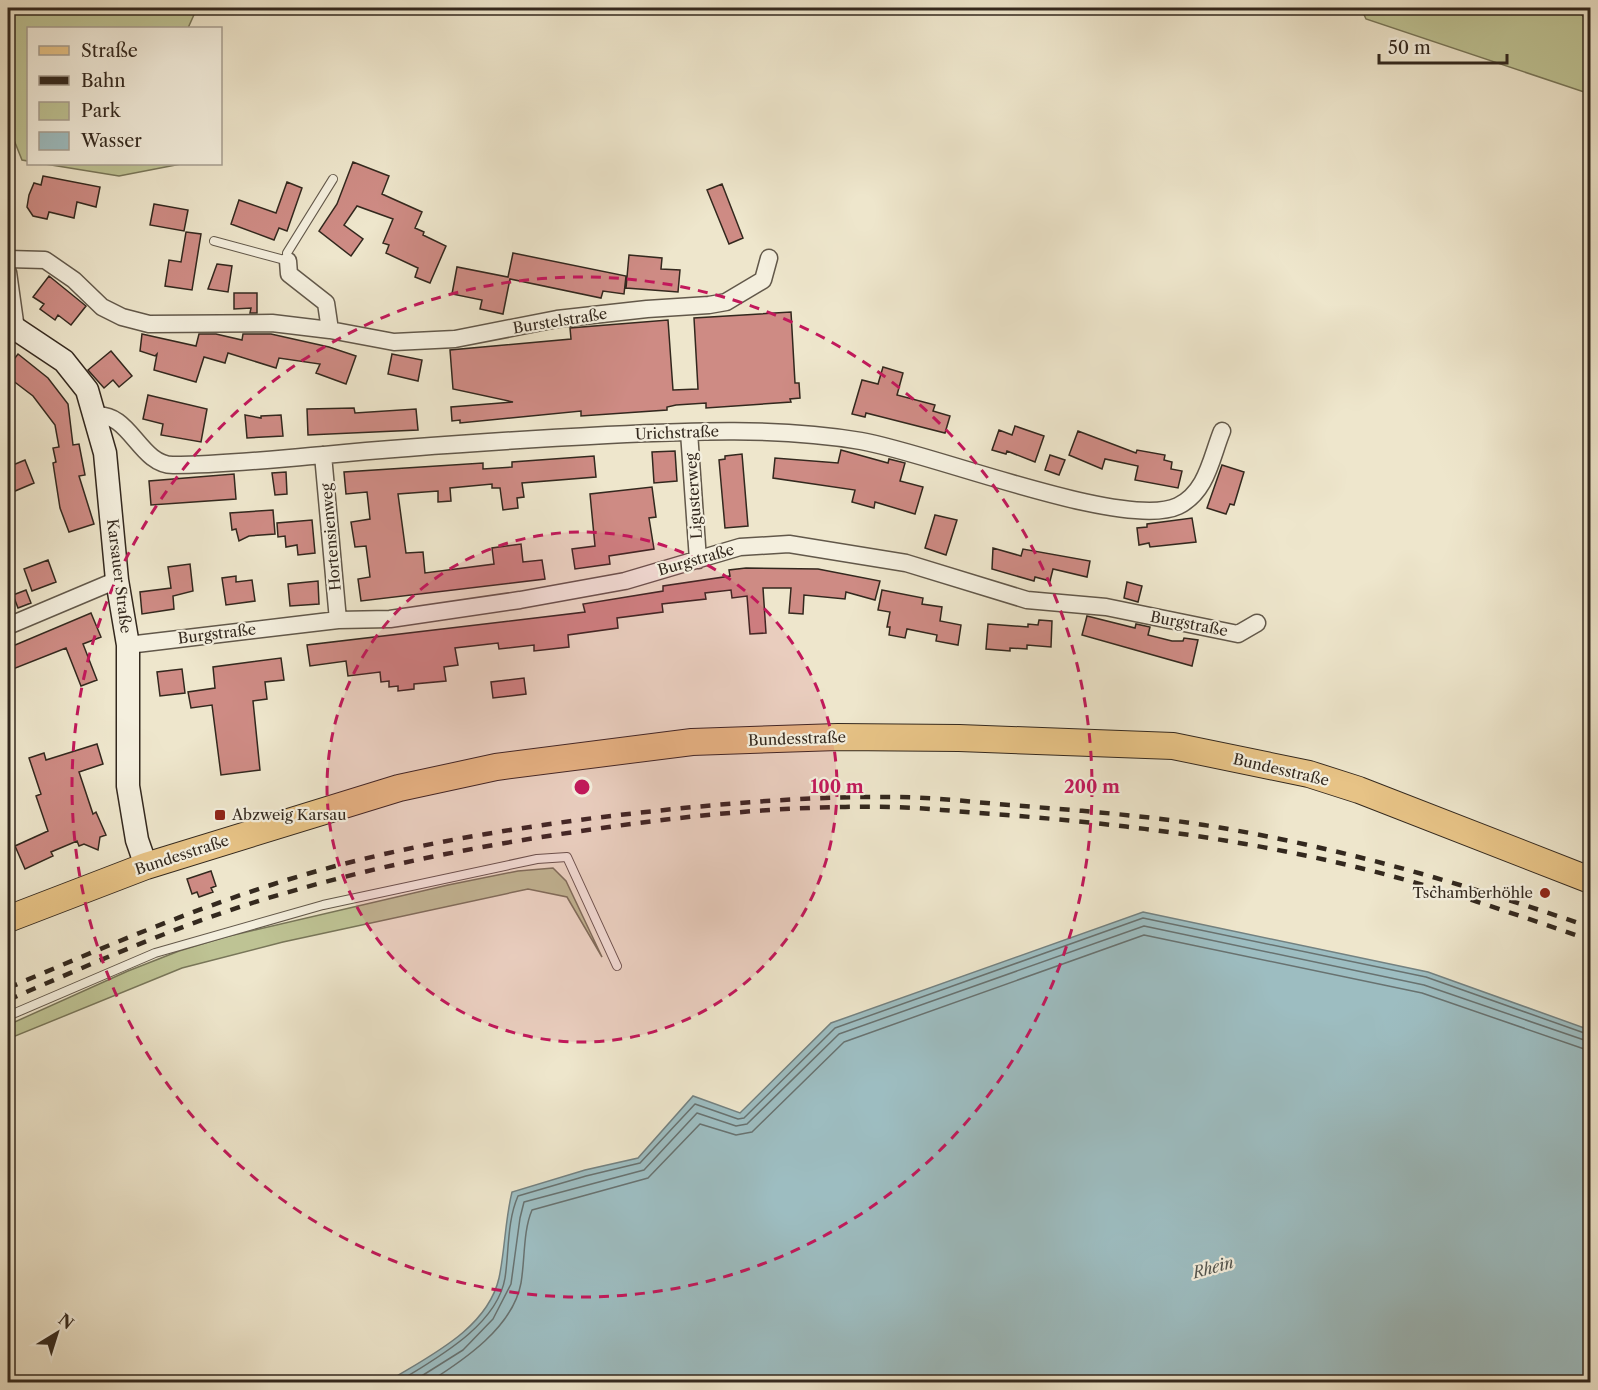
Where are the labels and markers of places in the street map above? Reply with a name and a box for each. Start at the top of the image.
centre of rings [572,777,592,797]
place label: Abzweig Karsau [231,805,346,824]
marker: Abzweig Karsau [213,808,227,822]
place label: Tschamberhöhle [1413,883,1533,902]
marker: Tschamberhöhle [1538,886,1552,900]

